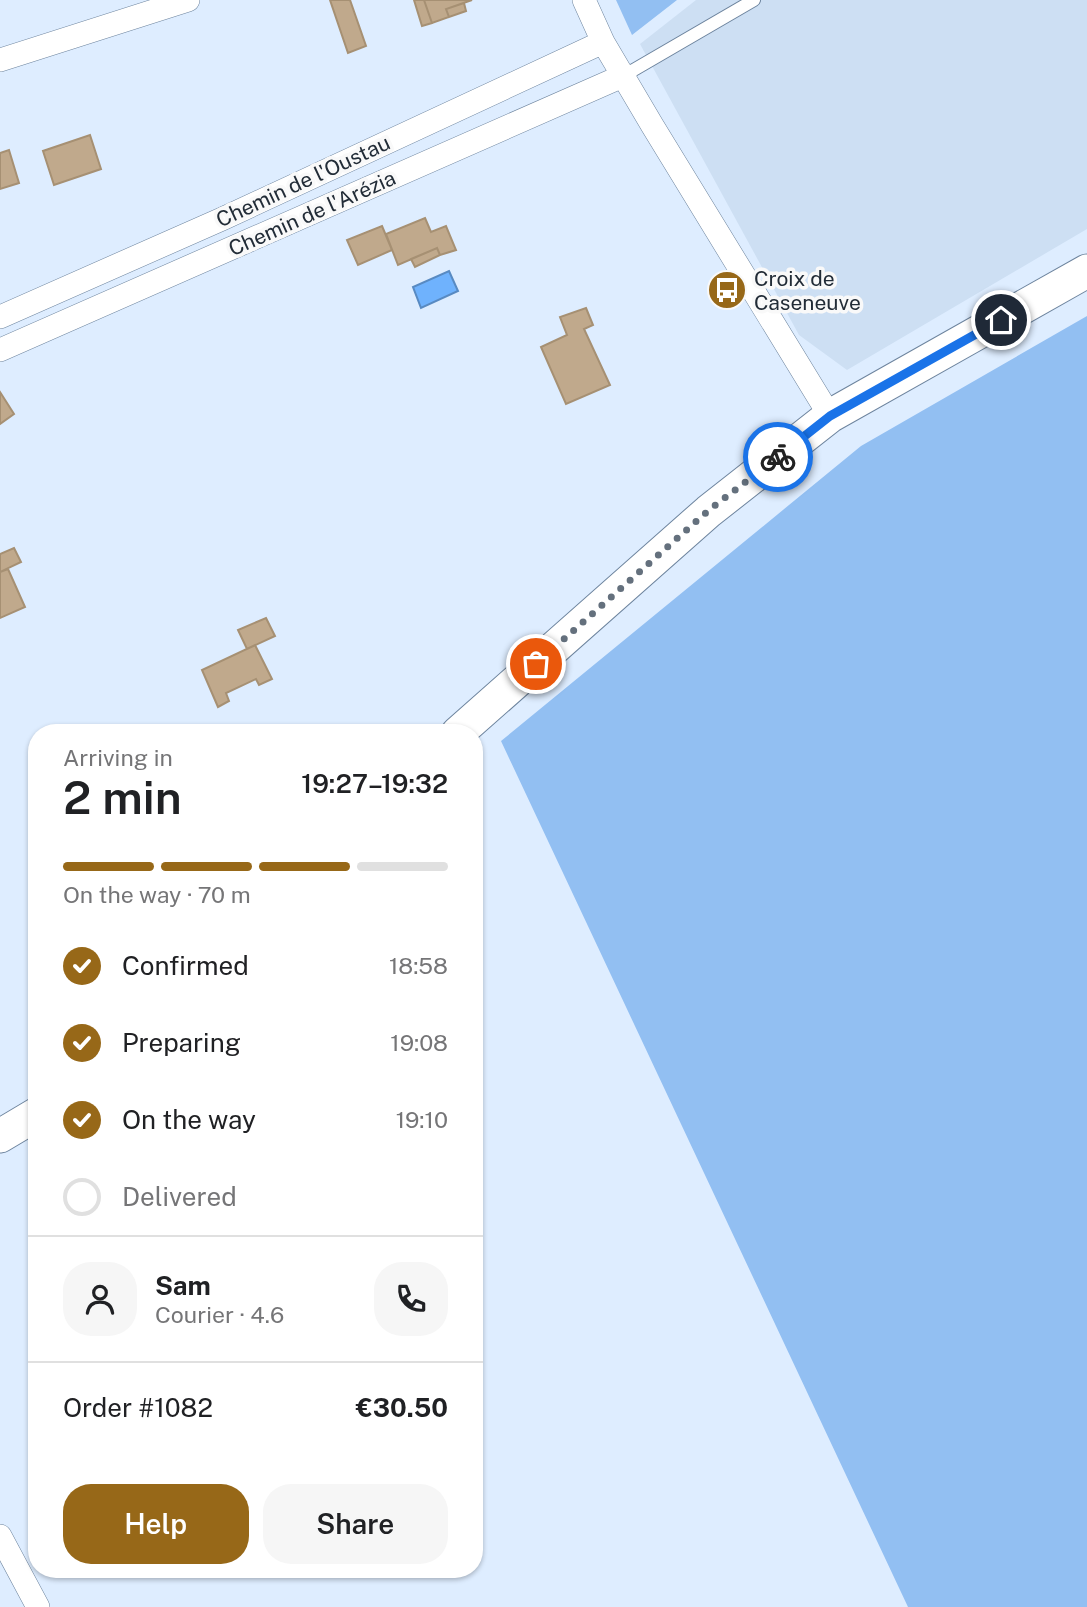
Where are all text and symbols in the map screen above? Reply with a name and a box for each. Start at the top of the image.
street label: Chemin de l'Oustau [212,130,394,232]
street label: Chemin de l'Arézia [224,165,400,261]
place label: Croix de Caseneuve [754,266,861,315]
bus stop icon: Croix de Caseneuve [706,269,748,311]
pin [971,290,1031,350]
icon: home [982,301,1020,339]
courier [743,422,813,492]
icon: bike [759,438,797,476]
pin [506,634,566,694]
icon: bag [517,645,555,683]
text: Arriving in [63,744,173,771]
text: 19:27–19:32 [301,768,448,799]
text: 2 min [63,770,182,824]
text: On the way · 70 m [63,881,251,908]
icon: check [63,947,101,985]
text: Confirmed [122,950,249,981]
text: 18:58 [389,952,448,979]
icon: check [63,1024,101,1062]
text: Preparing [122,1027,241,1058]
text: 19:08 [390,1029,448,1056]
icon: check [63,1101,101,1139]
text: On the way [122,1104,256,1135]
text: 19:10 [396,1106,448,1133]
text: Delivered [122,1181,237,1212]
button: person [63,1262,137,1336]
button: phone [374,1262,448,1336]
text: Sam [155,1270,211,1301]
text: Courier · 4.6 [155,1301,284,1328]
text: Order #1082 [63,1392,213,1423]
text: €30.50 [356,1392,448,1423]
button: Help [63,1484,249,1564]
button: Share [263,1484,448,1564]

